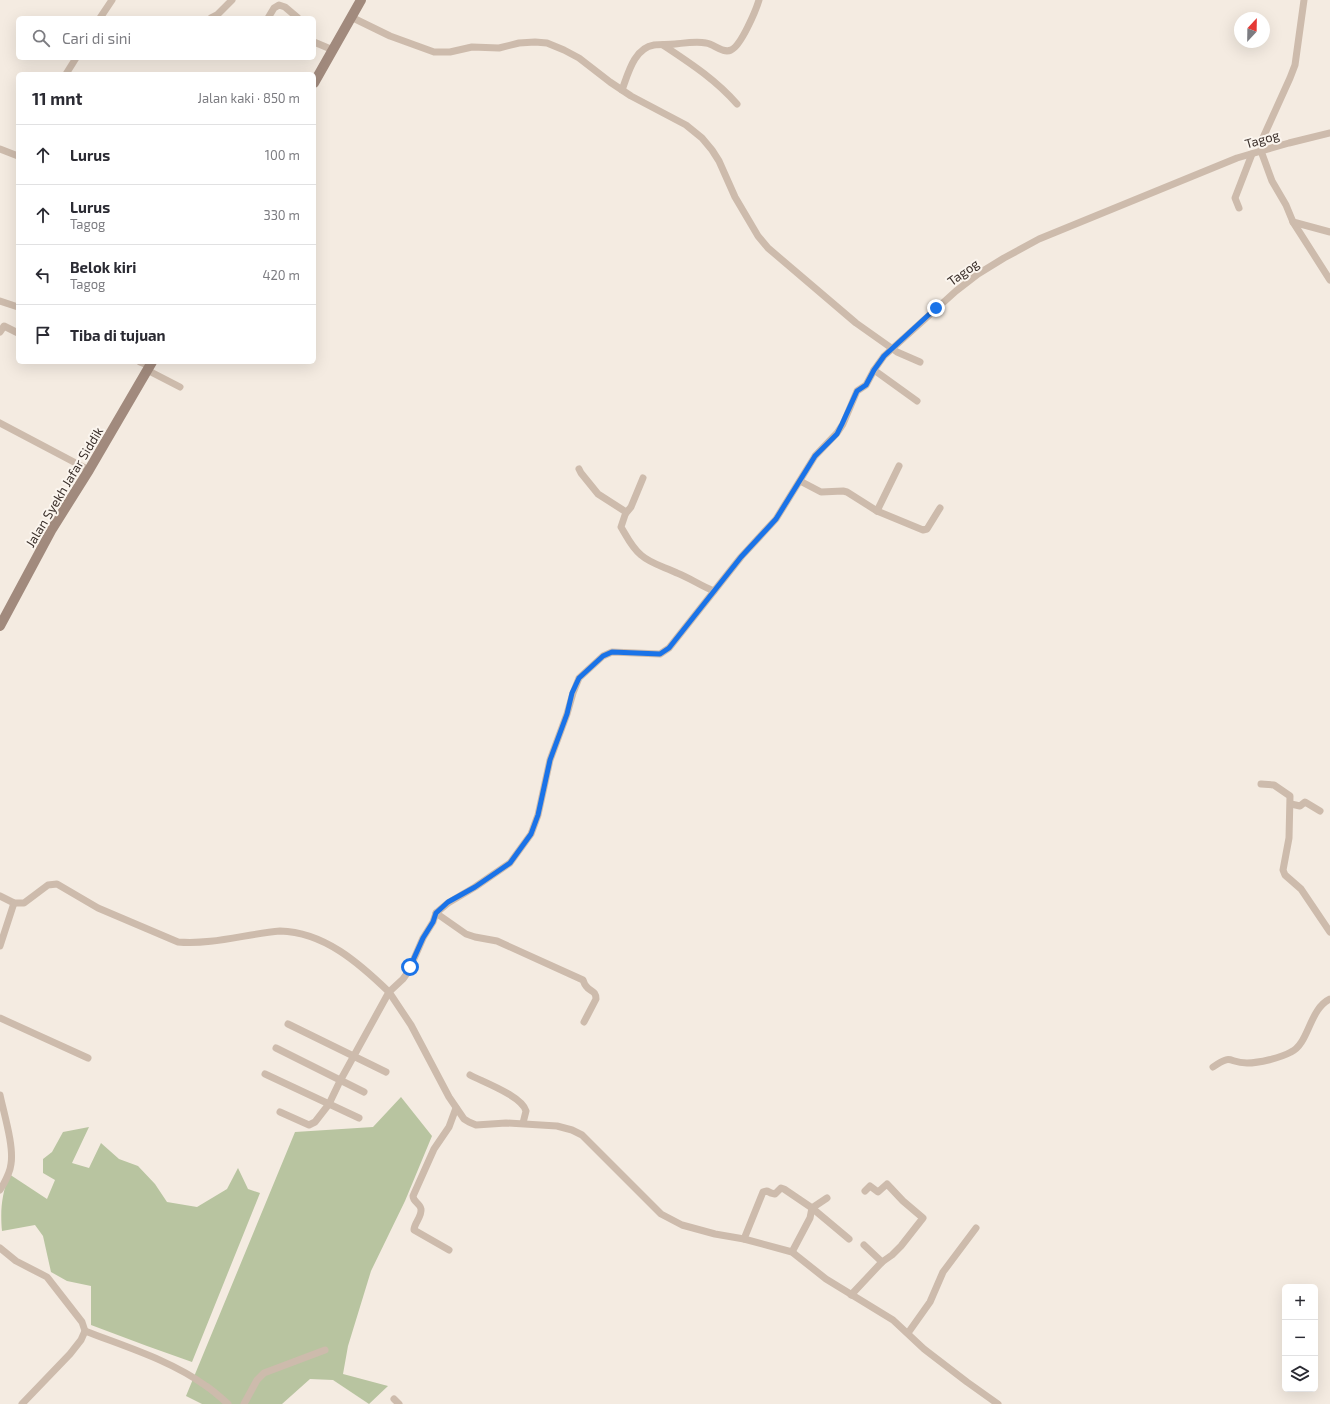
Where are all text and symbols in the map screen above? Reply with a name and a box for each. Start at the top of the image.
north arrow [1234,12,1270,48]
search box [16,16,316,60]
icon: search [30,27,52,49]
text: Cari di sini [62,29,131,47]
text: 11 mnt [32,88,83,108]
text: Jalan kaki · 850 m [198,90,300,106]
street label: Tagog [1243,126,1281,152]
icon: ahead [32,144,54,166]
text: Lurus [70,146,110,164]
text: 100 m [265,147,300,163]
text: Lurus [70,198,110,216]
icon: ahead [32,204,54,226]
text: 330 m [263,207,300,223]
text: Tagog [70,216,105,232]
street label: Tagog [944,255,982,289]
text: Belok kiri [70,258,136,276]
icon: left [32,264,54,286]
text: 420 m [263,267,300,283]
text: Tagog [70,276,105,292]
route end [927,299,945,317]
icon: arrive [32,324,54,346]
text: Tiba di tujuan [70,326,166,344]
street label: Jalan Syekh Jafar Siddik [22,424,106,550]
route start [401,958,419,976]
map controls [1282,1284,1318,1392]
button: + [1282,1284,1318,1320]
button: − [1282,1320,1318,1356]
button: layers [1282,1356,1318,1392]

